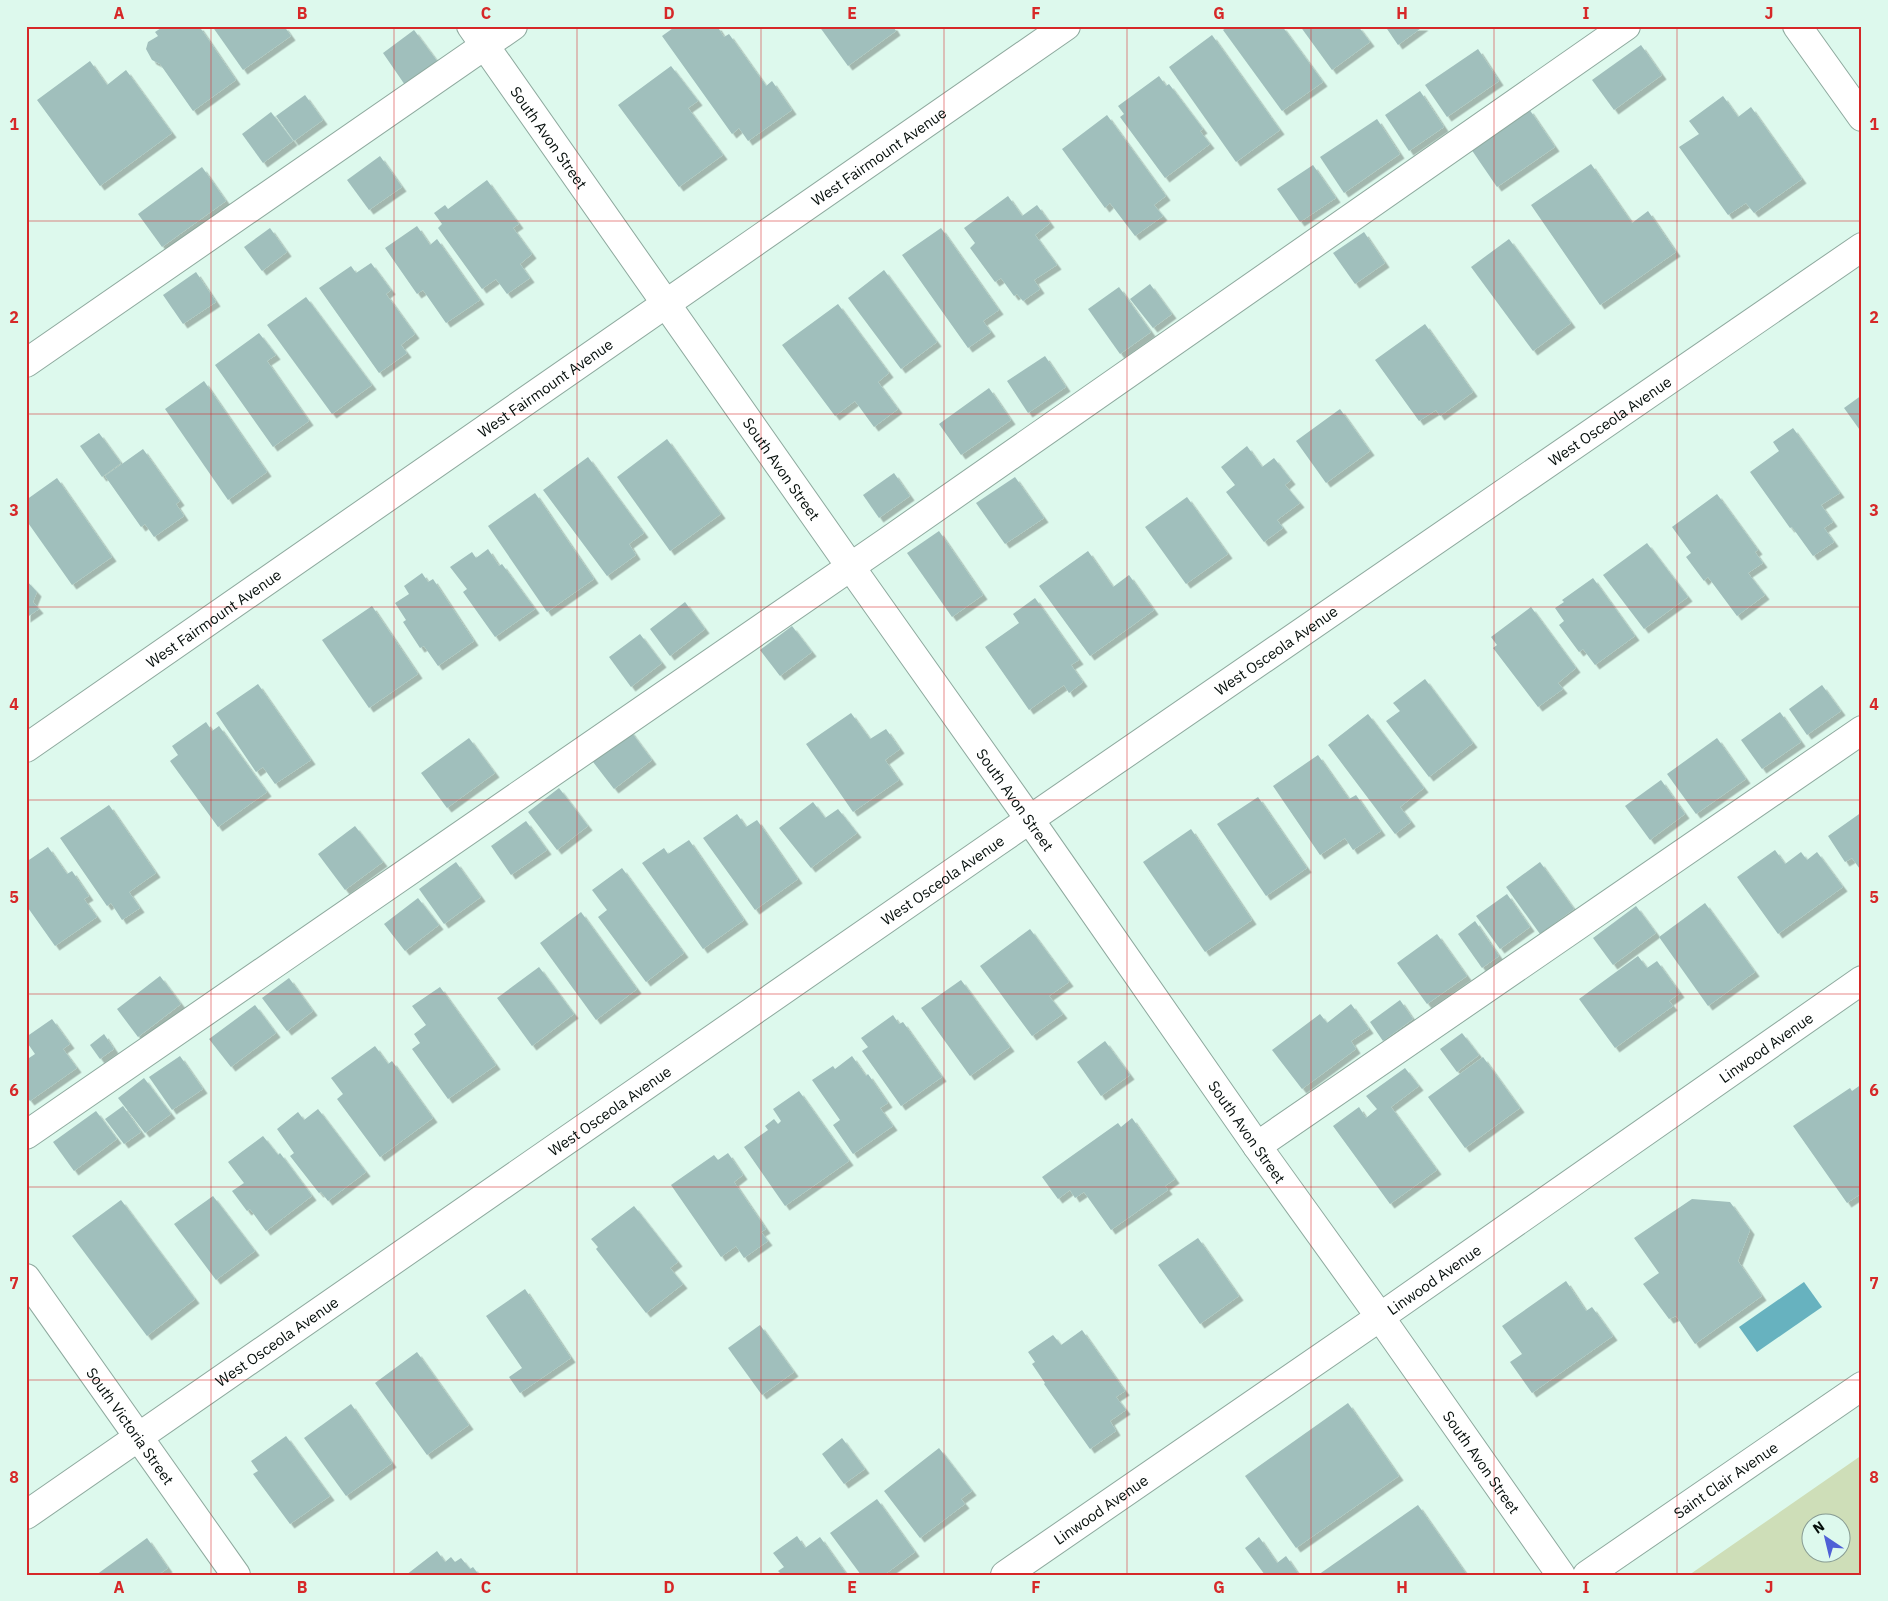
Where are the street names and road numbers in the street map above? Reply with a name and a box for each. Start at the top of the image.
street label: South Avon Street [507,82,592,192]
street label: West Fairmount Avenue [808,103,950,209]
street label: West Fairmount Avenue [474,334,616,441]
street label: West Osceola Avenue [1544,372,1675,470]
street label: South Avon Street [739,414,824,524]
street label: West Fairmount Avenue [142,565,284,671]
street label: West Osceola Avenue [1211,601,1341,699]
street label: South Avon Street [973,745,1058,855]
street label: West Osceola Avenue [877,831,1007,929]
street label: Linwood Avenue [1715,1008,1817,1087]
street label: West Osceola Avenue [544,1061,675,1160]
street label: South Avon Street [1205,1077,1290,1187]
street label: Linwood Avenue [1383,1240,1485,1319]
street label: West Osceola Avenue [212,1292,342,1390]
street label: South Victoria Street [83,1364,178,1488]
street label: South Avon Street [1439,1407,1524,1517]
street label: Saint Clair Avenue [1670,1437,1781,1522]
street label: Linwood Avenue [1050,1470,1151,1548]

